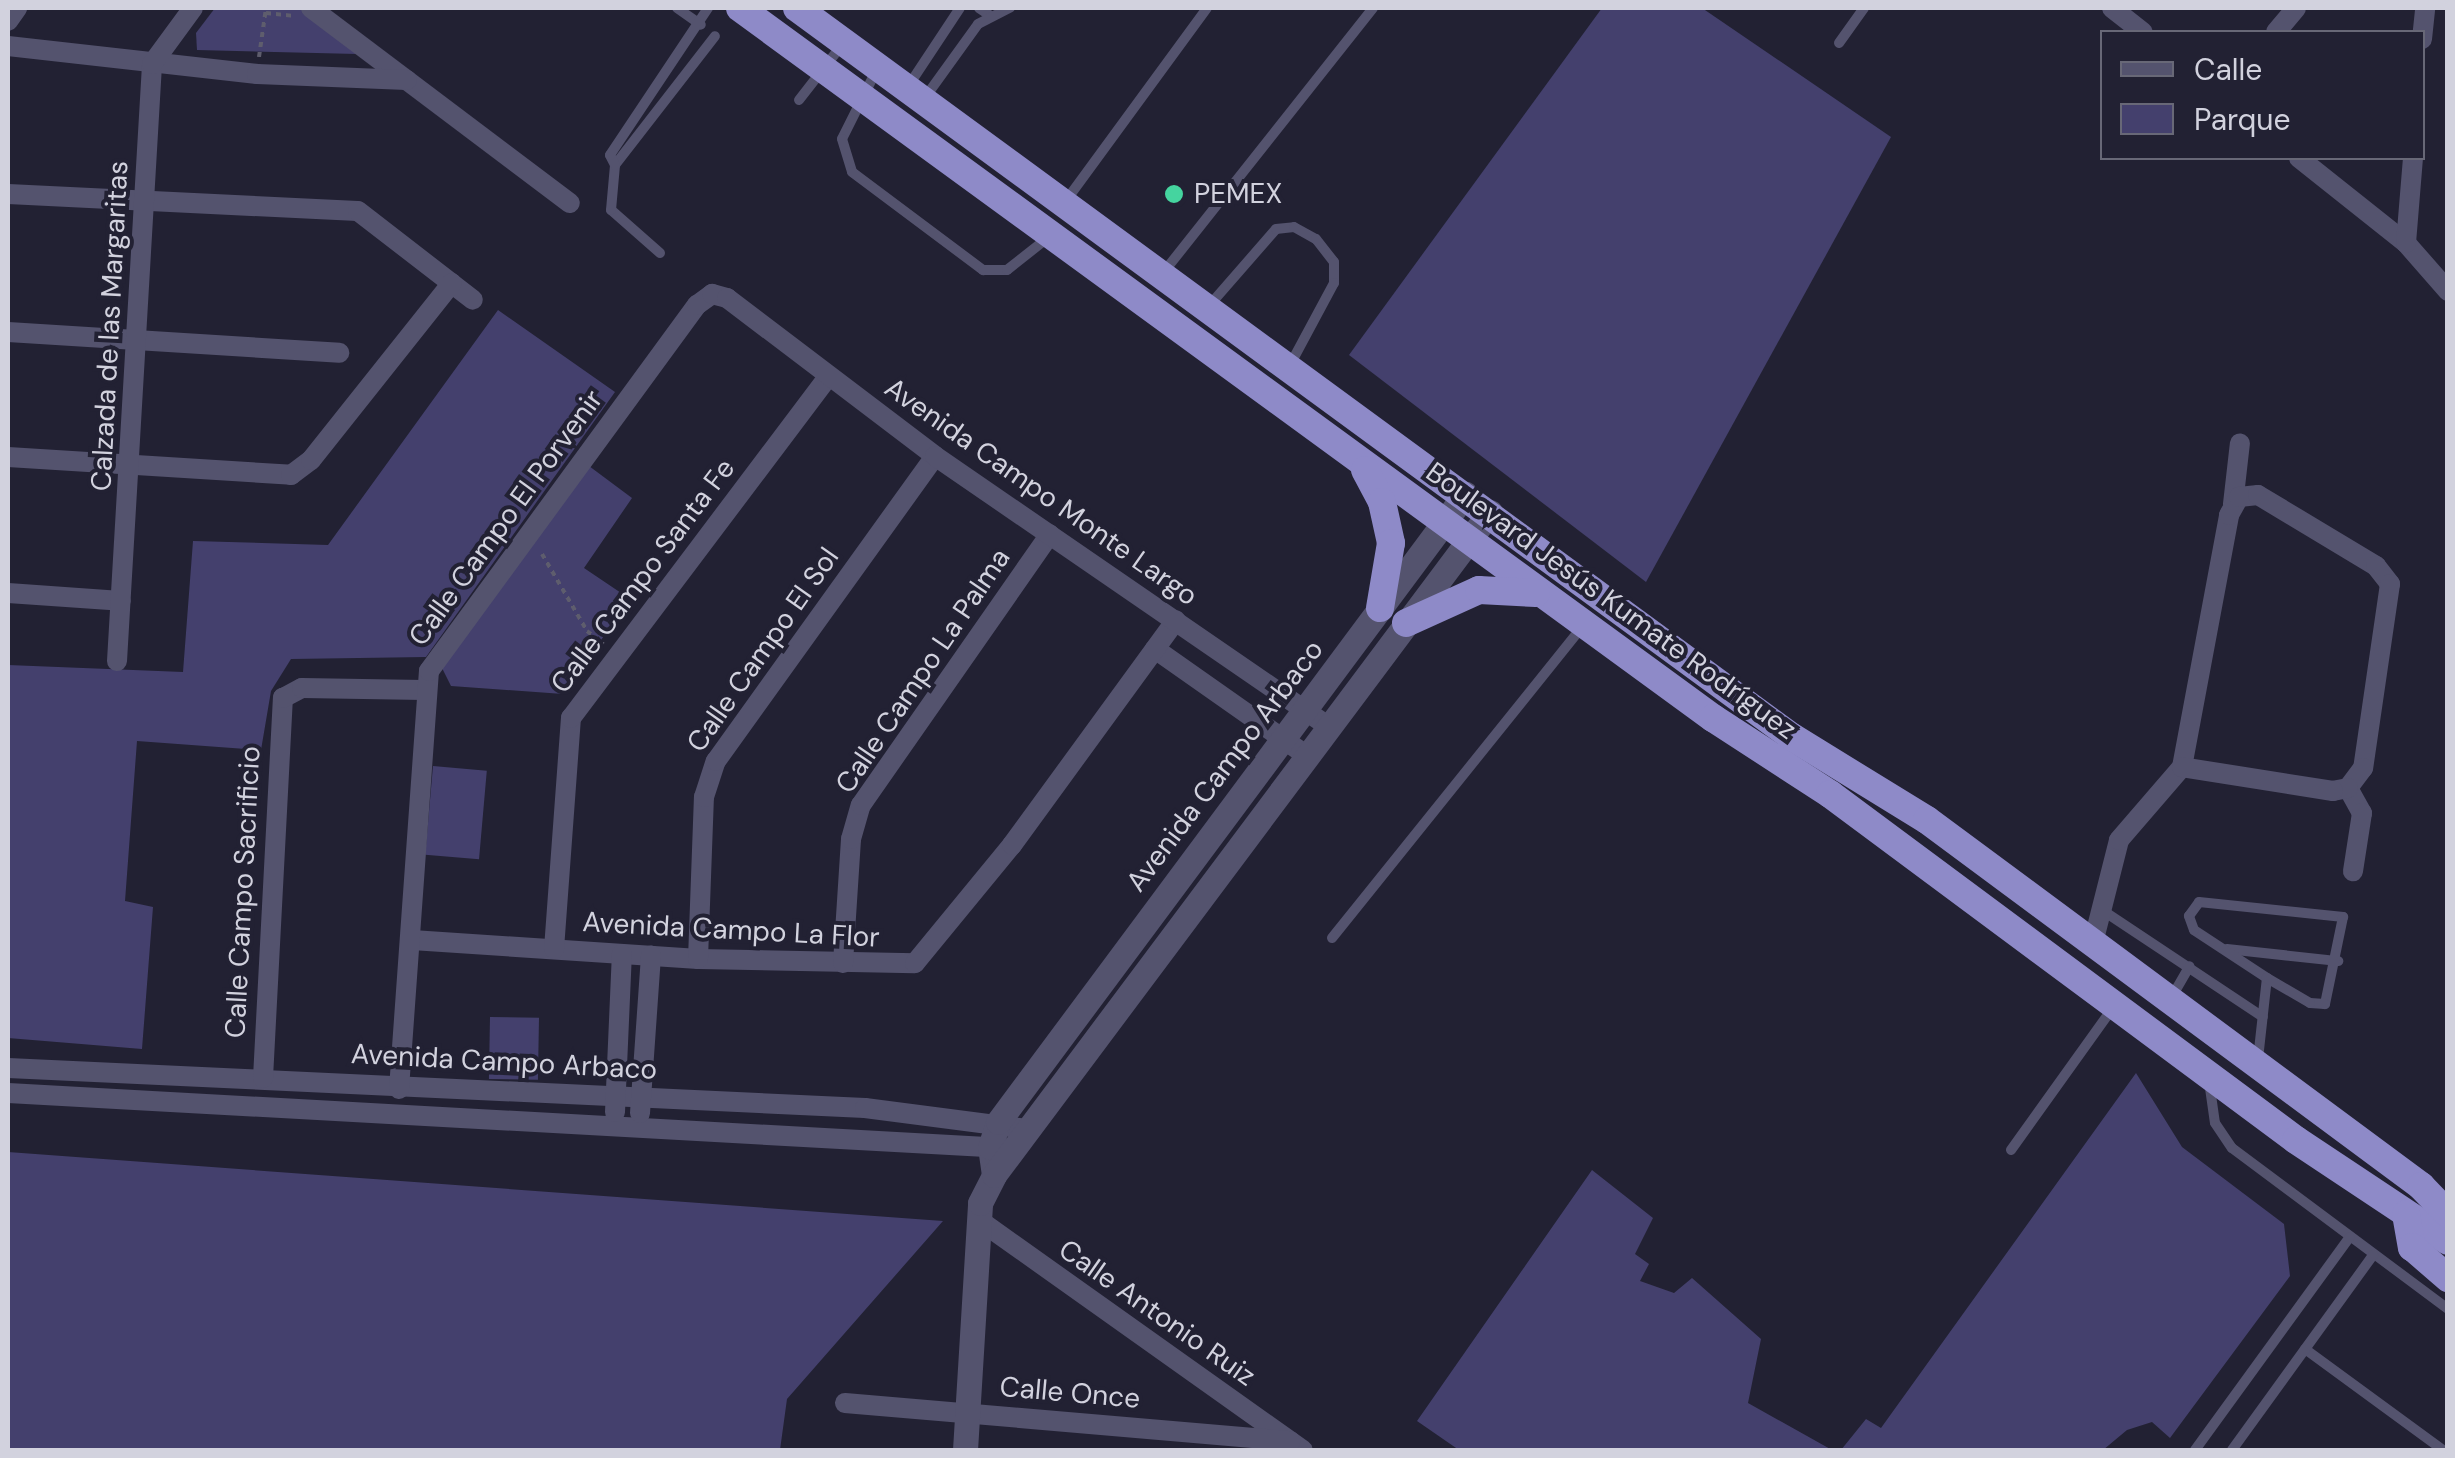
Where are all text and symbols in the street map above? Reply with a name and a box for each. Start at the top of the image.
legend [2100,30,2425,160]
text: Calle [2194,50,2262,89]
text: Parque [2194,100,2291,139]
street label: Calzada de las Margaritas [85,160,135,492]
place label: PEMEX [1194,177,1282,211]
marker: PEMEX [1163,183,1185,205]
street label: Avenida Campo Monte Largo [878,371,1204,613]
street label: Calle Campo El Porvenir [402,384,610,652]
street label: Calle Campo Santa Fe [544,452,742,700]
street label: Boulevard Jesús Kumate Rodríguez [1419,455,1803,747]
street label: Calle Campo El Sol [680,541,846,759]
street label: Calle Campo La Palma [829,542,1017,800]
street label: Avenida Campo Arbaco [1119,634,1331,898]
street label: Calle Campo Sacrificio [219,745,267,1039]
street label: Avenida Campo La Flor [582,905,880,955]
street label: Avenida Campo Arbaco [350,1037,658,1087]
street label: Calle Antonio Ruiz [1052,1233,1262,1393]
street label: Calle Once [998,1370,1142,1416]

